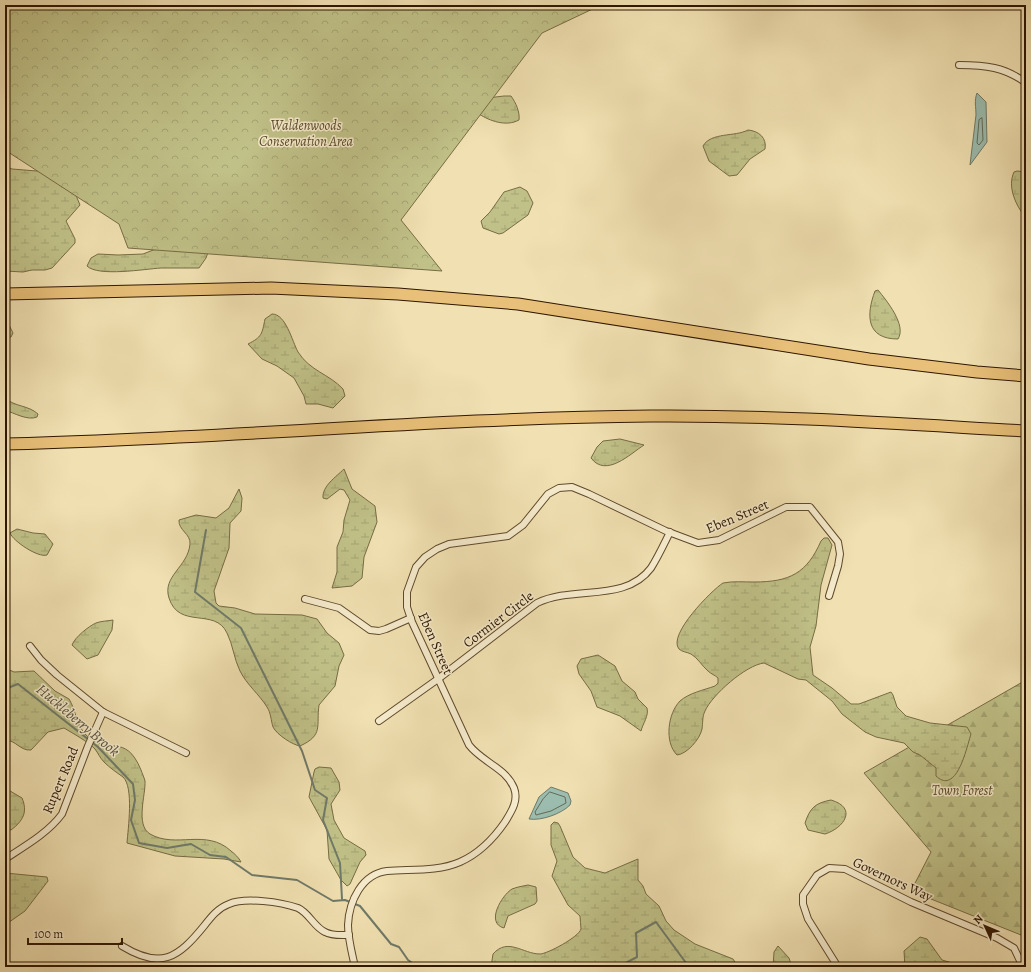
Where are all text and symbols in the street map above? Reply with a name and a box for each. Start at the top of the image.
park label: Waldenwoods Conservation Area [259,116,354,151]
street label: Eben Street [703,495,772,538]
street label: Cormier Circle [459,587,538,652]
street label: Eben Street [413,609,458,678]
water label: Huckleberry Brook [32,679,124,761]
street label: Rupert Road [38,743,83,817]
park label: Town Forest [932,781,993,800]
street label: Governors Way [850,853,937,907]
north arrow [965,906,1005,946]
text: N [970,911,986,927]
scale bar [28,920,122,946]
text: 100 m [34,926,63,942]

